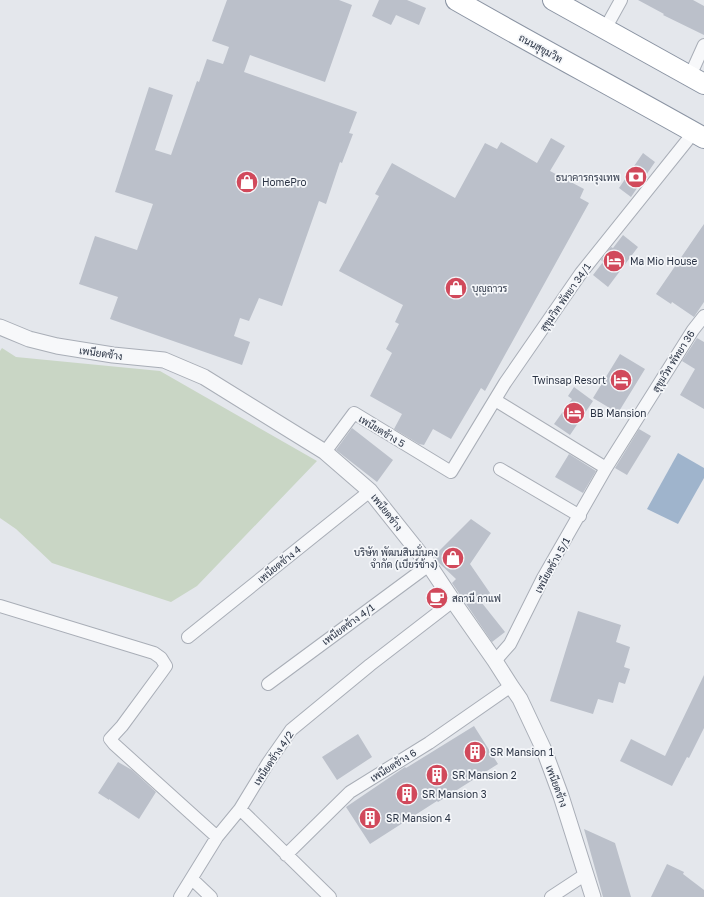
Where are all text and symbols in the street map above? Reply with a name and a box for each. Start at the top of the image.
street label: ถนนสุขุมวิท [516,31,565,67]
bank icon: ธนาคารกรุงเทพ [623,164,649,190]
shop icon: HomePro [234,169,260,195]
place label: ธนาคารกรุงเทพ [556,171,620,185]
place label: HomePro [262,176,307,188]
hotel icon: Ma Mio House [601,248,627,274]
place label: Ma Mio House [630,255,697,267]
street label: สุขุมวิท พัทยา 34/1 [537,260,595,335]
shop icon: บุญถาวร [443,275,469,301]
place label: บุญถาวร [472,282,508,296]
street label: สุขุมวิท พัทยา 36 [649,328,699,395]
street label: เพนียดช้าง [78,344,124,362]
hotel icon: Twinsap Resort [608,367,634,393]
place label: Twinsap Resort [532,374,606,386]
hotel icon: BB Mansion [561,400,587,426]
place label: BB Mansion [590,407,646,419]
street label: เพนียดช้าง 5 [357,412,408,450]
street label: เพนียดช้าง [369,491,405,533]
street label: เพนียดช้าง 5/1 [532,535,572,595]
street label: เพนียดช้าง 4 [255,543,303,585]
place label: บริษัท พัฒนสินมั่นคง จำกัด (เบียร์ช้าง) [354,544,438,570]
shop icon: บริษัท พัฒนสินมั่นคง จำกัด (เบียร์ช้าง) [440,545,466,571]
cafe icon: สถานี กาแฟ [424,585,450,611]
place label: สถานี กาแฟ [452,592,501,604]
street label: เพนียดช้าง 4/1 [319,601,377,647]
street label: เพนียดช้าง 4/2 [250,728,296,787]
building icon: SR Mansion 1 [462,739,488,765]
street label: เพนียดช้าง 6 [368,746,418,784]
place label: SR Mansion 1 [490,746,554,758]
building icon: SR Mansion 2 [424,762,450,788]
street label: เพนียดช้าง [544,763,570,809]
place label: SR Mansion 2 [452,769,517,781]
building icon: SR Mansion 3 [394,781,420,807]
place label: SR Mansion 3 [422,788,487,800]
building icon: SR Mansion 4 [357,805,383,831]
place label: SR Mansion 4 [386,812,451,824]

